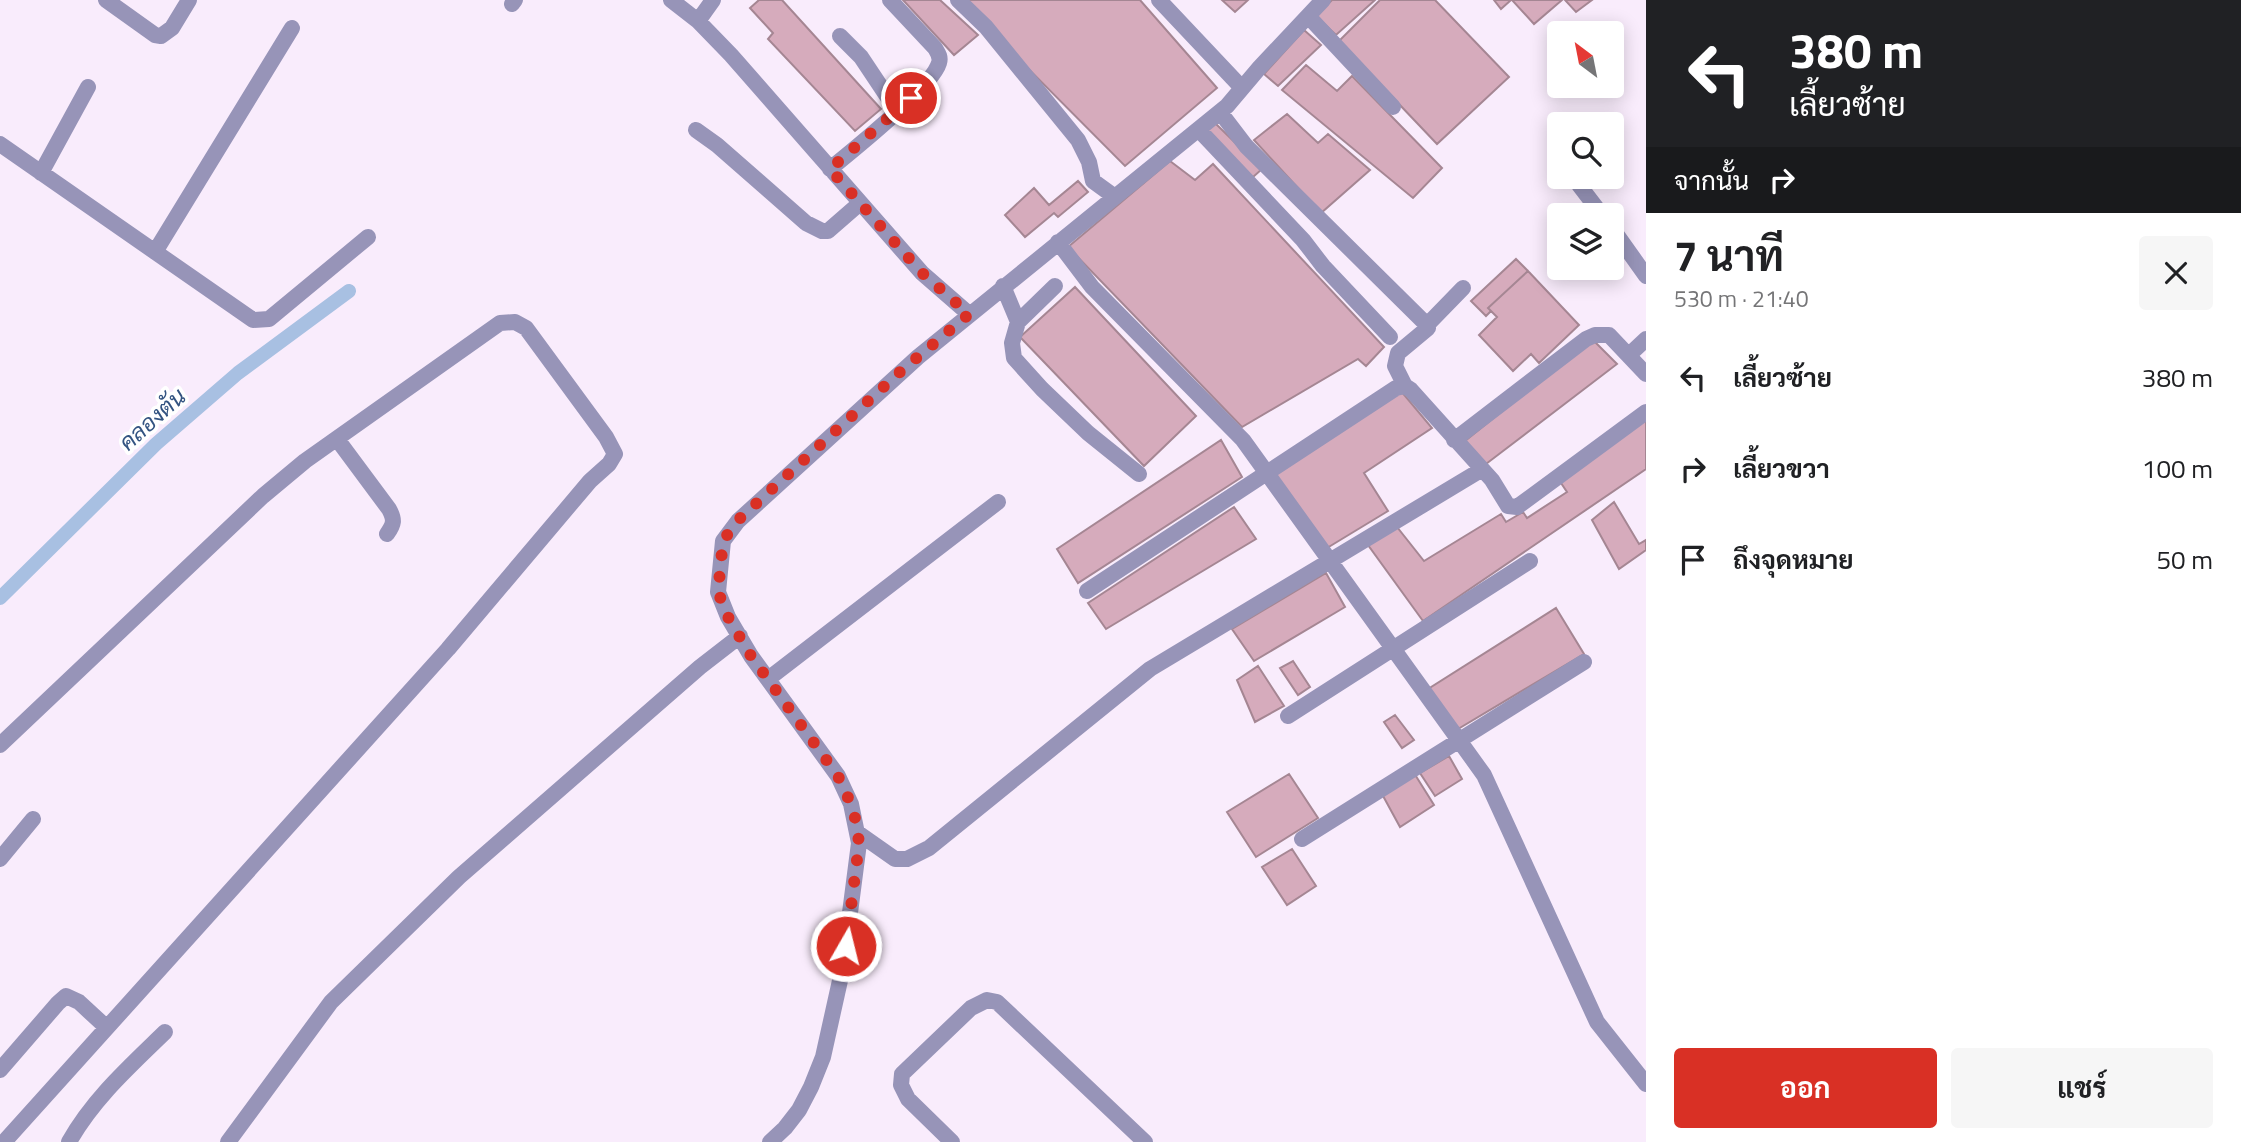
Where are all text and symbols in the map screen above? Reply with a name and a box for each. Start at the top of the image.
text: 380 m [1789,12,1923,87]
north arrow [1547,21,1624,98]
map controls [1547,21,1624,280]
icon: left [1674,28,1765,119]
pin [881,68,941,128]
icon: arrive [892,79,930,117]
text: เลี้ยวซ้าย [1789,80,1906,128]
button: search [1547,112,1624,189]
text: จากนั้น [1674,161,1749,200]
icon: right [1763,161,1801,199]
button: layers [1547,203,1624,280]
text: 7 นาที [1674,223,1784,287]
button: close [2139,236,2213,310]
text: 530 m · 21:40 [1674,281,1809,316]
text: เลี้ยวซ้าย [1733,358,1832,397]
text: 380 m [2142,358,2213,397]
icon: left [1674,359,1712,397]
water label: คลองตัน [111,379,194,459]
text: เลี้ยวขวา [1733,449,1830,488]
text: 100 m [2142,449,2213,488]
icon: right [1674,450,1712,488]
text: ถึงจุดหมาย [1733,540,1854,579]
text: 50 m [2156,540,2213,579]
icon: arrive [1674,541,1712,579]
position arrow [809,909,883,983]
button: ออก [1674,1048,1937,1128]
button: แชร์ [1951,1048,2213,1128]

